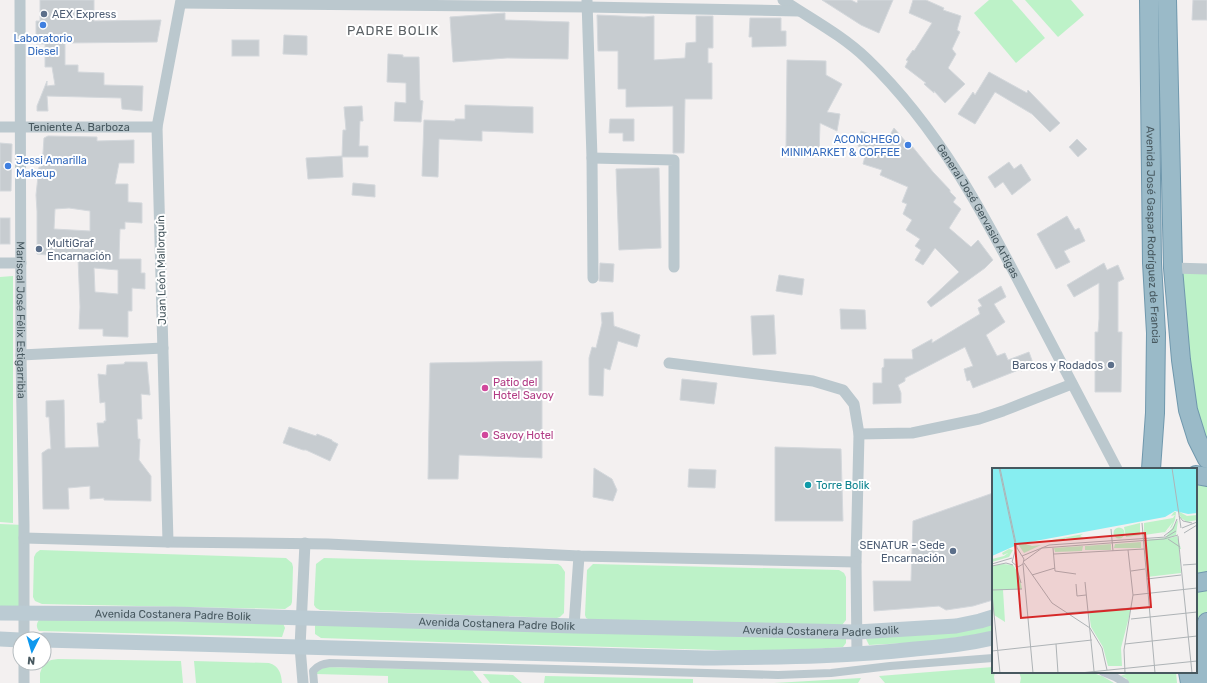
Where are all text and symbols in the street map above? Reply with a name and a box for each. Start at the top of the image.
place label: AEX Express [52,8,117,21]
marker: AEX Express [39,9,49,19]
marker: Laboratorio Diesel [38,20,48,30]
district label: PADRE BOLIK [347,23,439,38]
place label: Laboratorio Diesel [13,32,73,58]
street label: Teniente A. Barboza [28,121,130,134]
street label: Avenida José Gaspar Rodríguez de Francia [1143,126,1162,344]
place label: ACONCHEGO MINIMARKET & COFFEE [781,133,900,159]
marker: ACONCHEGO MINIMARKET & COFFEE [903,140,913,150]
street label: General José Gervasio Artigas [933,141,1022,281]
place label: Jessi Amarilla Makeup [16,154,87,180]
marker: Jessi Amarilla Makeup [3,161,13,171]
street label: Juan León Mallorquín [154,215,169,325]
place label: MultiGraf Encarnación [47,237,111,263]
street label: Mariscal José Félix Estigarribia [14,241,28,399]
marker: MultiGraf Encarnación [34,244,44,254]
place label: Barcos y Rodados [1012,359,1103,372]
marker: Barcos y Rodados [1106,360,1116,370]
place label: Patio del Hotel Savoy [493,376,554,402]
marker: Patio del Hotel Savoy [480,383,490,393]
place label: Savoy Hotel [493,429,554,442]
marker: Savoy Hotel [480,430,490,440]
inset map [992,468,1197,673]
place label: Torre Bolik [816,479,870,492]
marker: Torre Bolik [803,480,813,490]
place label: SENATUR - Sede Encarnación [860,539,945,565]
marker: SENATUR - Sede Encarnación [948,546,958,556]
street label: Avenida Costanera Padre Bolik [95,608,252,623]
street label: Avenida Costanera Padre Bolik [418,615,576,633]
street label: Avenida Costanera Padre Bolik [742,623,900,639]
north arrow [12,631,52,671]
text: N [27,654,36,667]

